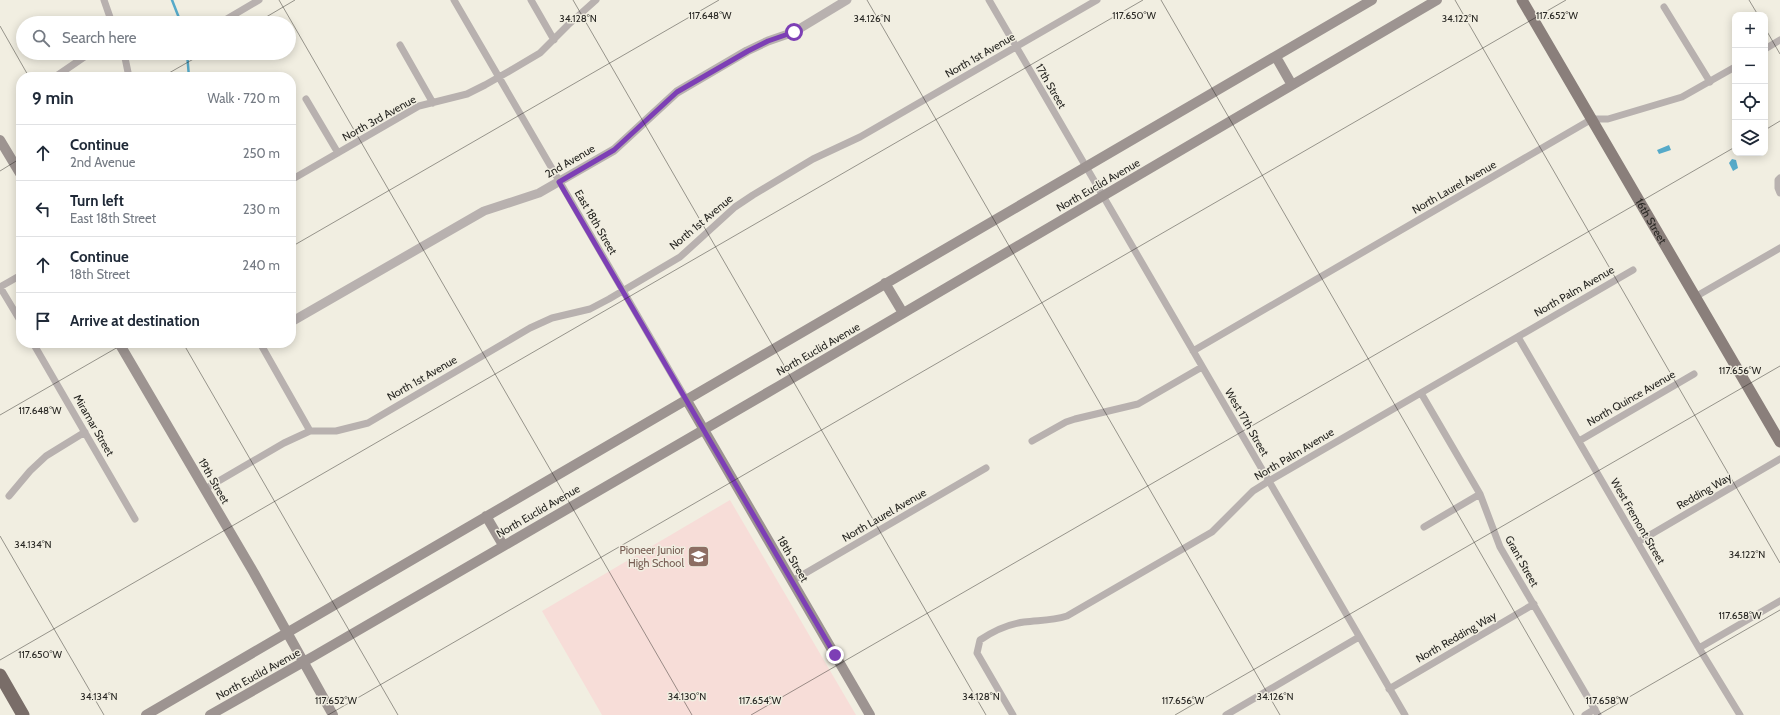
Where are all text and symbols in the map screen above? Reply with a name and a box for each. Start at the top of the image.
text: 117.648°W [688,9,732,22]
text: 117.650°W [1112,9,1156,22]
text: 117.652°W [1536,9,1579,22]
text: 34.128°N [559,12,597,25]
text: 34.126°N [853,12,891,25]
text: 34.122°N [1442,12,1478,25]
map controls [1732,12,1768,156]
button: + [1732,12,1768,48]
search box [16,16,296,60]
route start [785,23,803,41]
icon: search [30,27,52,49]
text: Search here [62,29,137,47]
street label: North 1st Avenue [943,29,1018,81]
button: − [1732,48,1768,84]
street label: 17th Street [1033,61,1070,111]
button: locate [1732,84,1768,120]
text: 9 min [32,88,74,108]
text: Walk · 720 m [207,90,280,106]
street label: North 3rd Avenue [340,92,419,144]
button: layers [1732,120,1768,156]
text: Continue [70,136,129,154]
street label: 2nd Avenue [543,141,598,181]
icon: ahead [32,142,54,164]
text: 250 m [243,145,280,161]
text: 2nd Avenue [70,154,135,170]
street label: North Euclid Avenue [1054,155,1143,215]
street label: North Laurel Avenue [1409,157,1499,217]
street label: East 18th Street [572,187,620,257]
street label: North 1st Avenue [666,191,736,253]
text: Turn left [70,192,124,210]
street label: 16th Street [1632,196,1670,247]
icon: left [32,198,54,220]
text: 230 m [243,201,280,217]
text: East 18th Street [70,210,156,226]
text: Continue [70,248,129,266]
icon: ahead [32,254,54,276]
text: 240 m [242,257,280,273]
street label: North Palm Avenue [1531,262,1617,320]
text: 18th Street [70,266,130,282]
icon: arrive [32,310,54,332]
text: Arrive at destination [70,312,200,330]
street label: North Euclid Avenue [774,319,863,379]
street label: North 1st Avenue [385,352,460,404]
text: 117.656°W [1719,364,1762,377]
street label: North Quince Avenue [1584,367,1678,429]
street label: West 17th Street [1222,386,1272,459]
street label: Miramar Street [71,392,117,459]
text: 117.648°W [18,404,62,417]
street label: North Palm Avenue [1252,425,1337,483]
street label: 19th Street [195,456,233,507]
street label: Redding Way [1674,469,1734,512]
street label: West Fremont Street [1608,476,1668,567]
street label: North Euclid Avenue [494,481,583,541]
street label: North Laurel Avenue [839,485,929,545]
street label: Grant Street [1502,533,1542,589]
street label: 18th Street [774,534,812,585]
text: 34.134°N [14,538,52,551]
place label: Pioneer Junior High School [620,543,685,570]
school or university icon: Pioneer Junior High School [686,543,712,569]
text: 34.122°N [1729,548,1765,561]
street label: North Redding Way [1413,608,1499,666]
text: 117.658°W [1719,609,1762,622]
street label: North Euclid Avenue [213,645,303,703]
route end [826,646,844,664]
text: 117.650°W [18,648,62,661]
text: 34.134°N [80,690,118,703]
text: 34.130°N [668,690,706,703]
text: 34.128°N [962,690,1000,703]
text: 34.126°N [1256,690,1294,703]
text: 117.652°W [315,694,358,707]
text: 117.654°W [739,694,782,707]
text: 117.656°W [1162,694,1205,707]
text: 117.658°W [1586,694,1629,707]

